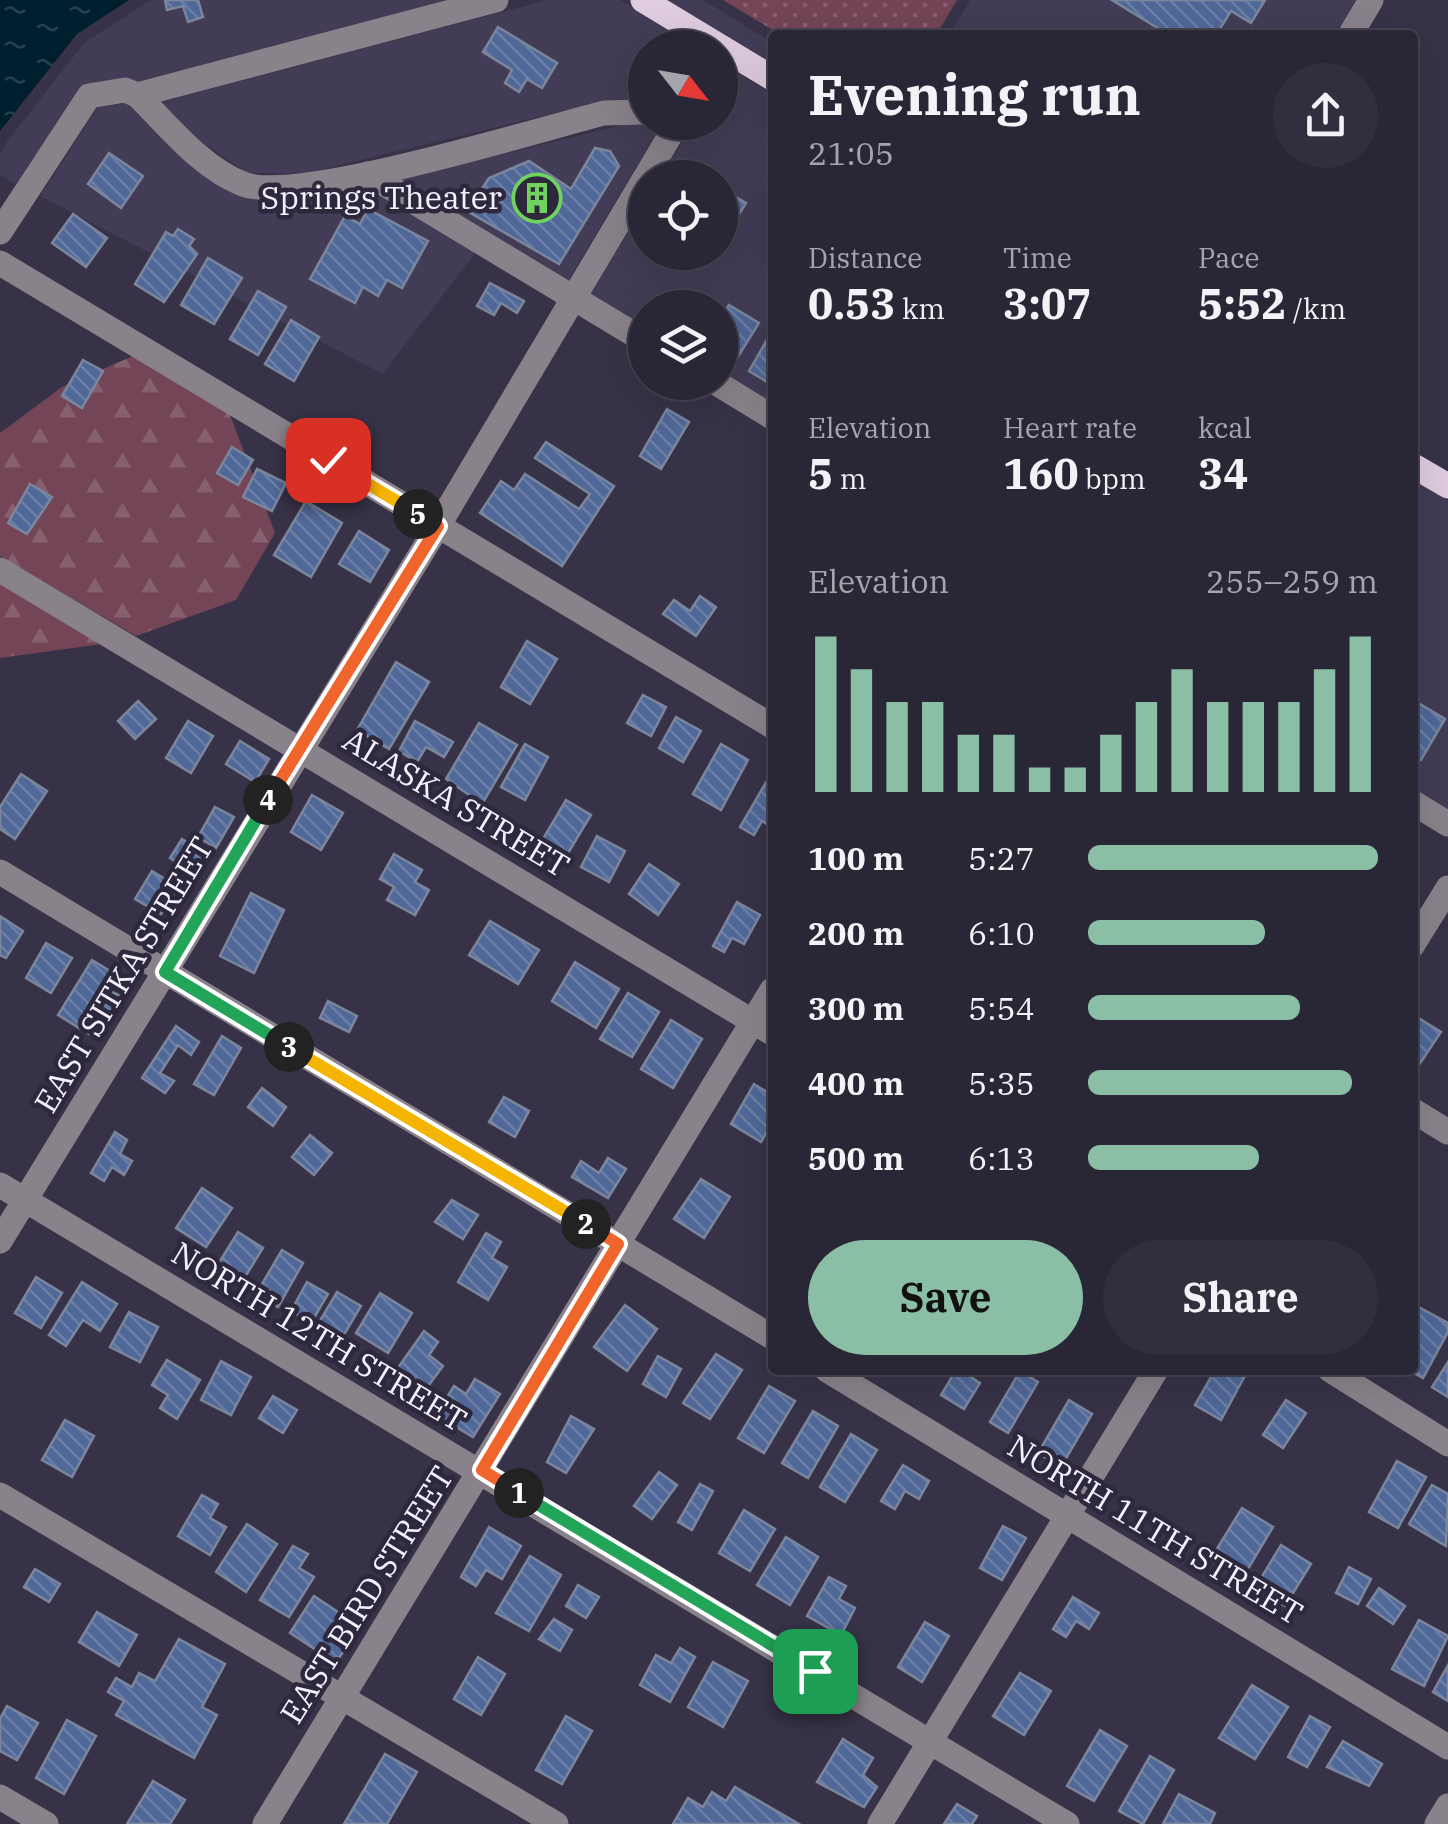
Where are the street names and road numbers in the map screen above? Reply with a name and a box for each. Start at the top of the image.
street label: ALASKA STREET [336,718,577,886]
street label: EAST SITKA STREET [24,829,222,1120]
street label: NORTH 12TH STREET [164,1231,475,1441]
street label: NORTH 11TH STREET [1000,1424,1311,1634]
street label: EAST BIRD STREET [270,1458,462,1731]

